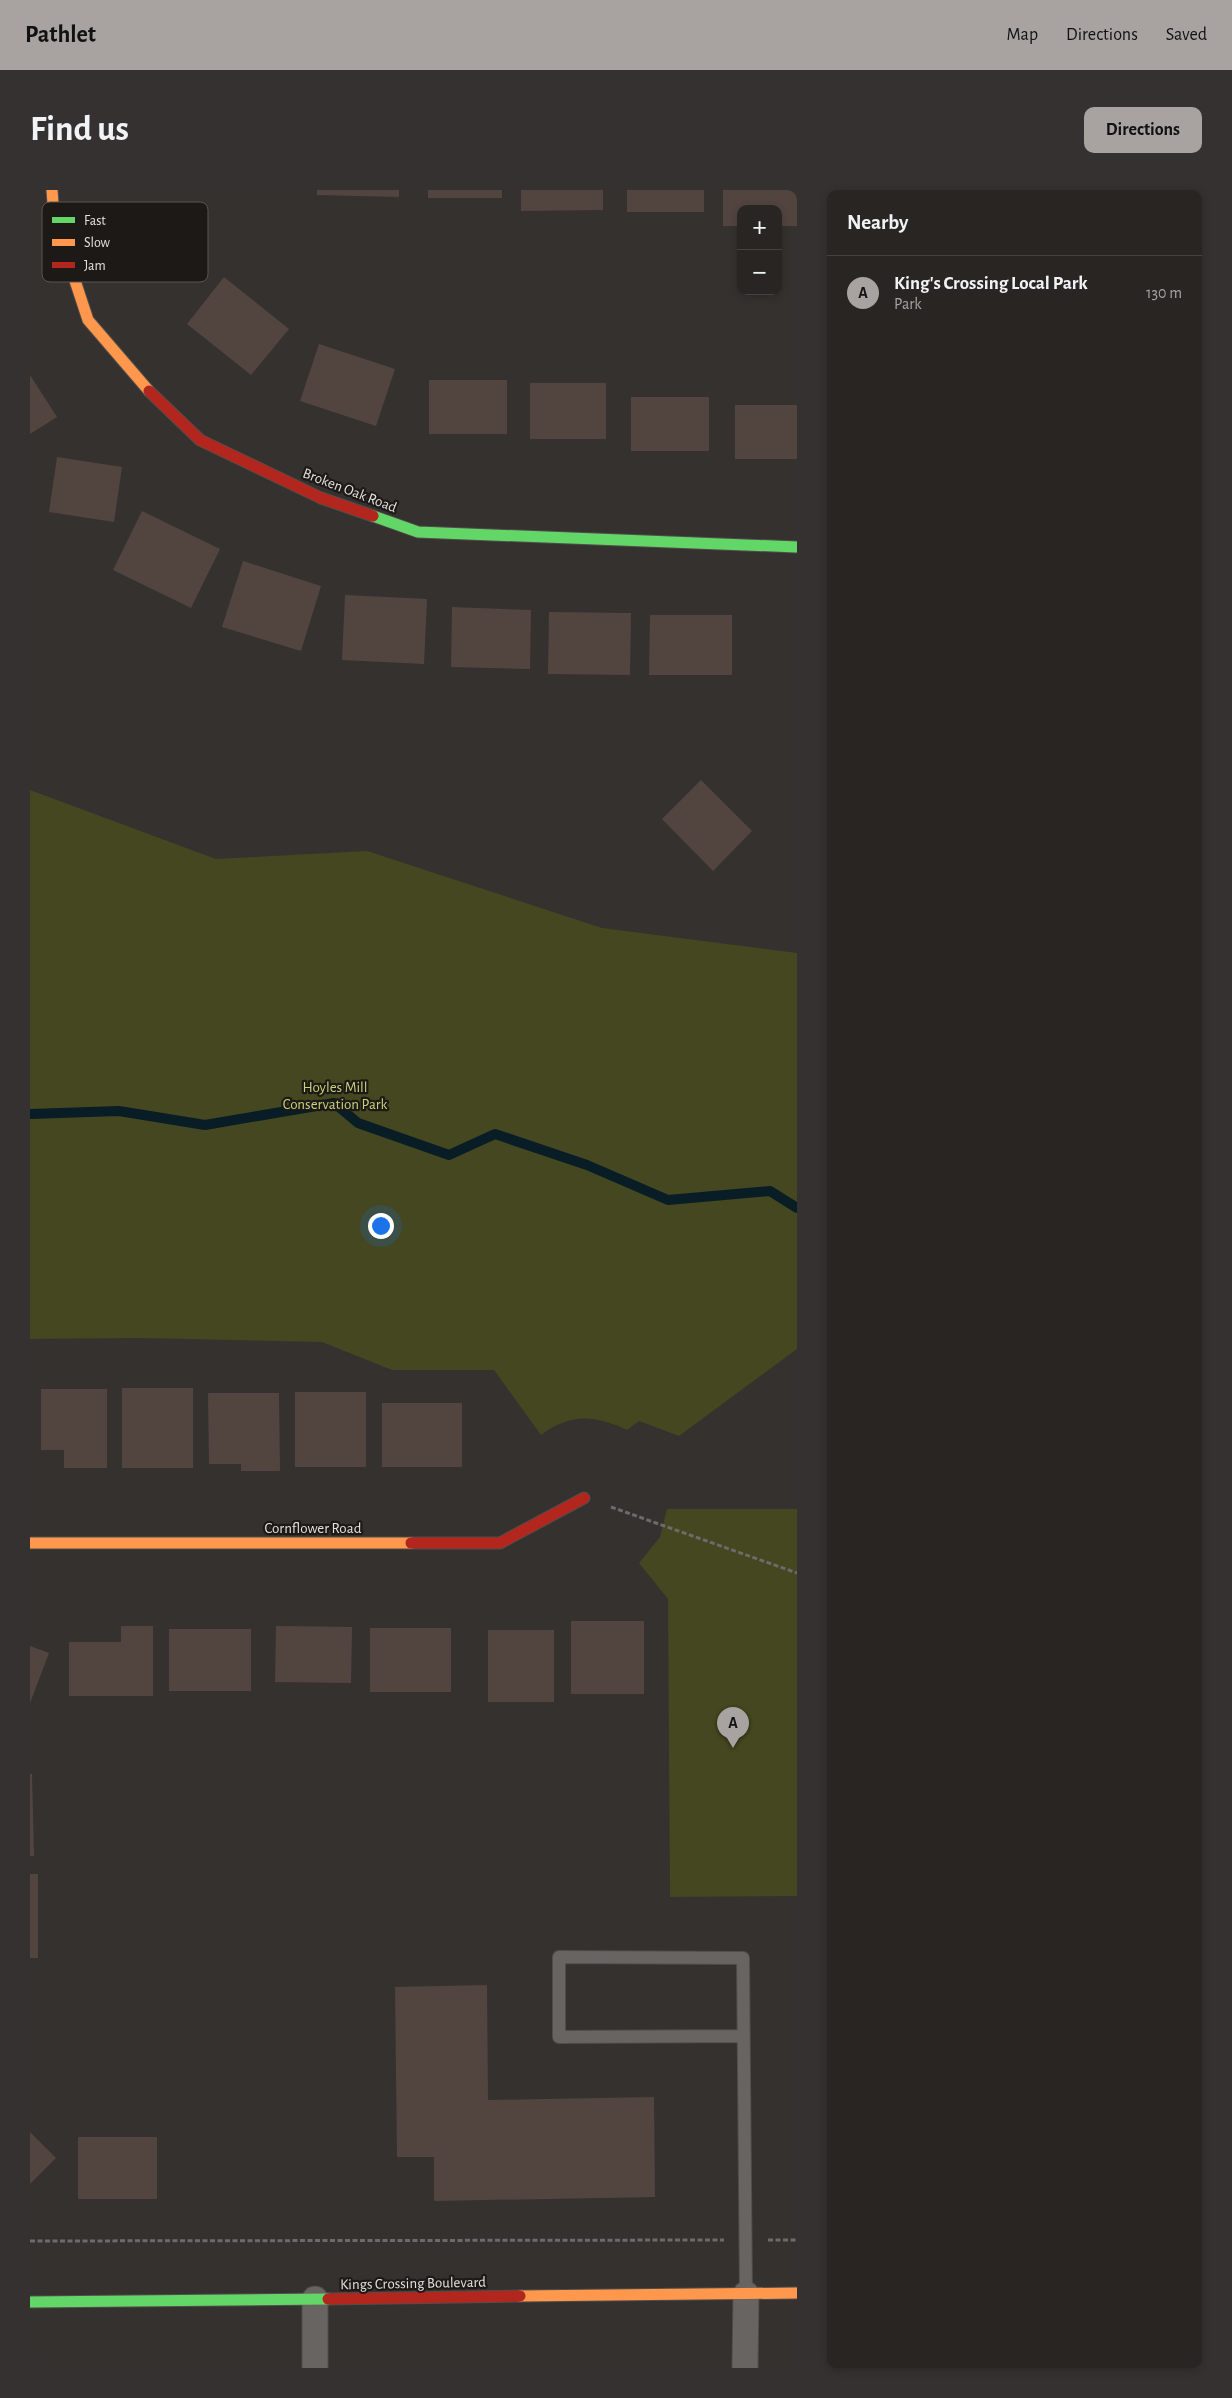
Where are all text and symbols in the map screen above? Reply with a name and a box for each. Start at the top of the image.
text: Pathlet [25,23,96,47]
text: Map [1007,26,1038,44]
text: Directions [1066,26,1138,44]
text: Saved [1166,26,1207,44]
button: Directions [1084,107,1202,153]
text: Find us [30,112,129,147]
legend [42,202,208,282]
map controls [737,205,782,295]
button: + [737,205,782,250]
text: Nearby [847,212,908,233]
text: Fast [84,214,106,228]
text: Slow [84,236,111,250]
button: − [737,250,782,295]
text: Jam [84,259,106,273]
text: King's Crossing Local Park [894,274,1088,293]
text: A [858,285,868,301]
text: 130 m [1146,285,1182,301]
text: Park [894,296,922,312]
street label: Broken Oak Road [301,466,399,515]
park label: Hoyles Mill Conservation Park [283,1080,388,1112]
your location [368,1213,394,1239]
street label: Cornflower Road [265,1521,362,1536]
pin: A [717,1707,749,1748]
street label: Kings Crossing Boulevard [340,2275,486,2292]

